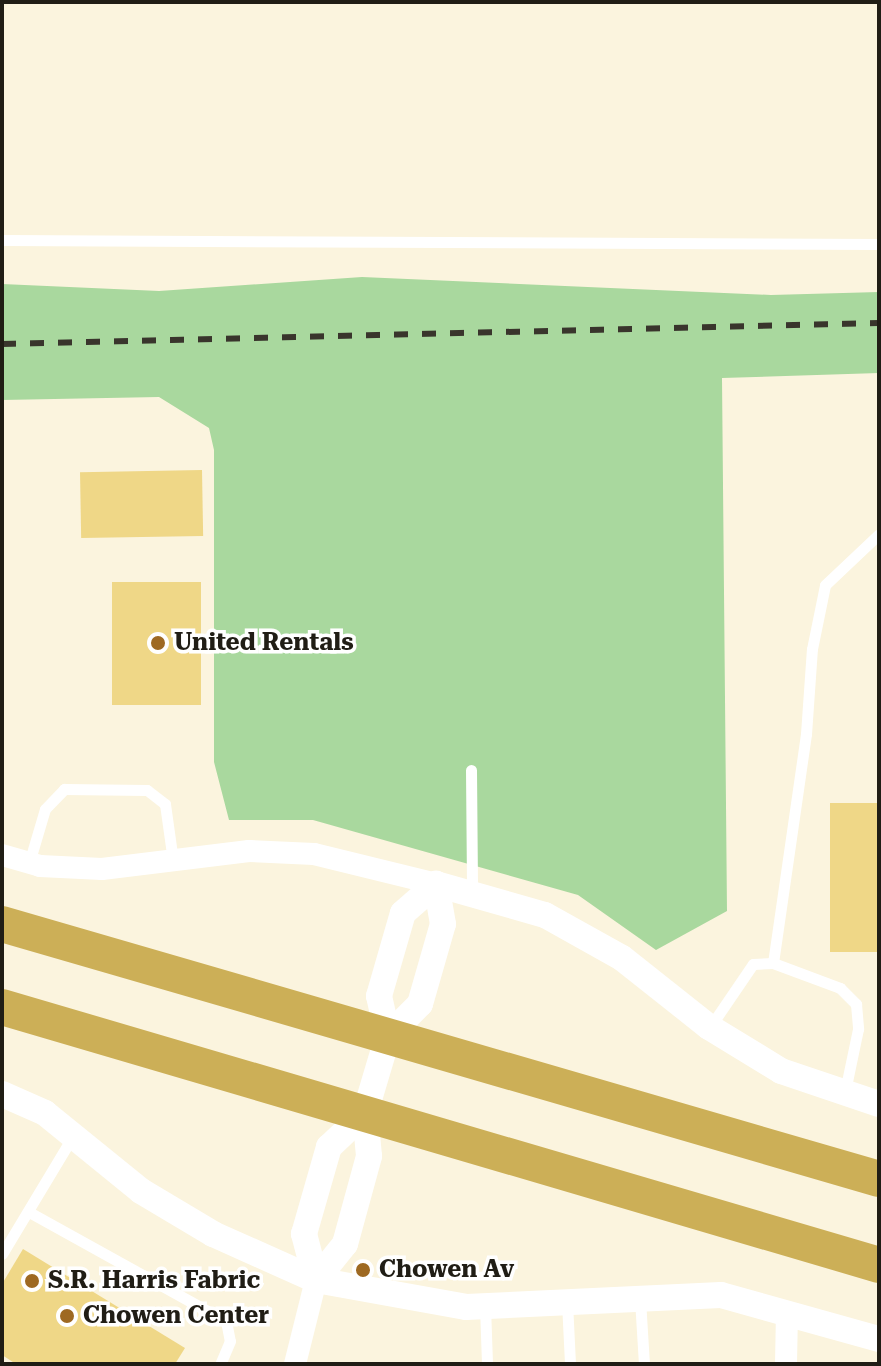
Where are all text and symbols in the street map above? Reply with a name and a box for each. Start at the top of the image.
place label: United Rentals [174,629,354,657]
marker: United Rentals [149,634,167,652]
place label: Chowen Av [379,1256,514,1284]
marker: Chowen Av [354,1261,372,1279]
place label: S.R. Harris Fabric [48,1267,260,1295]
marker: S.R. Harris Fabric [23,1272,41,1290]
place label: Chowen Center [83,1302,269,1330]
marker: Chowen Center [58,1307,76,1325]

